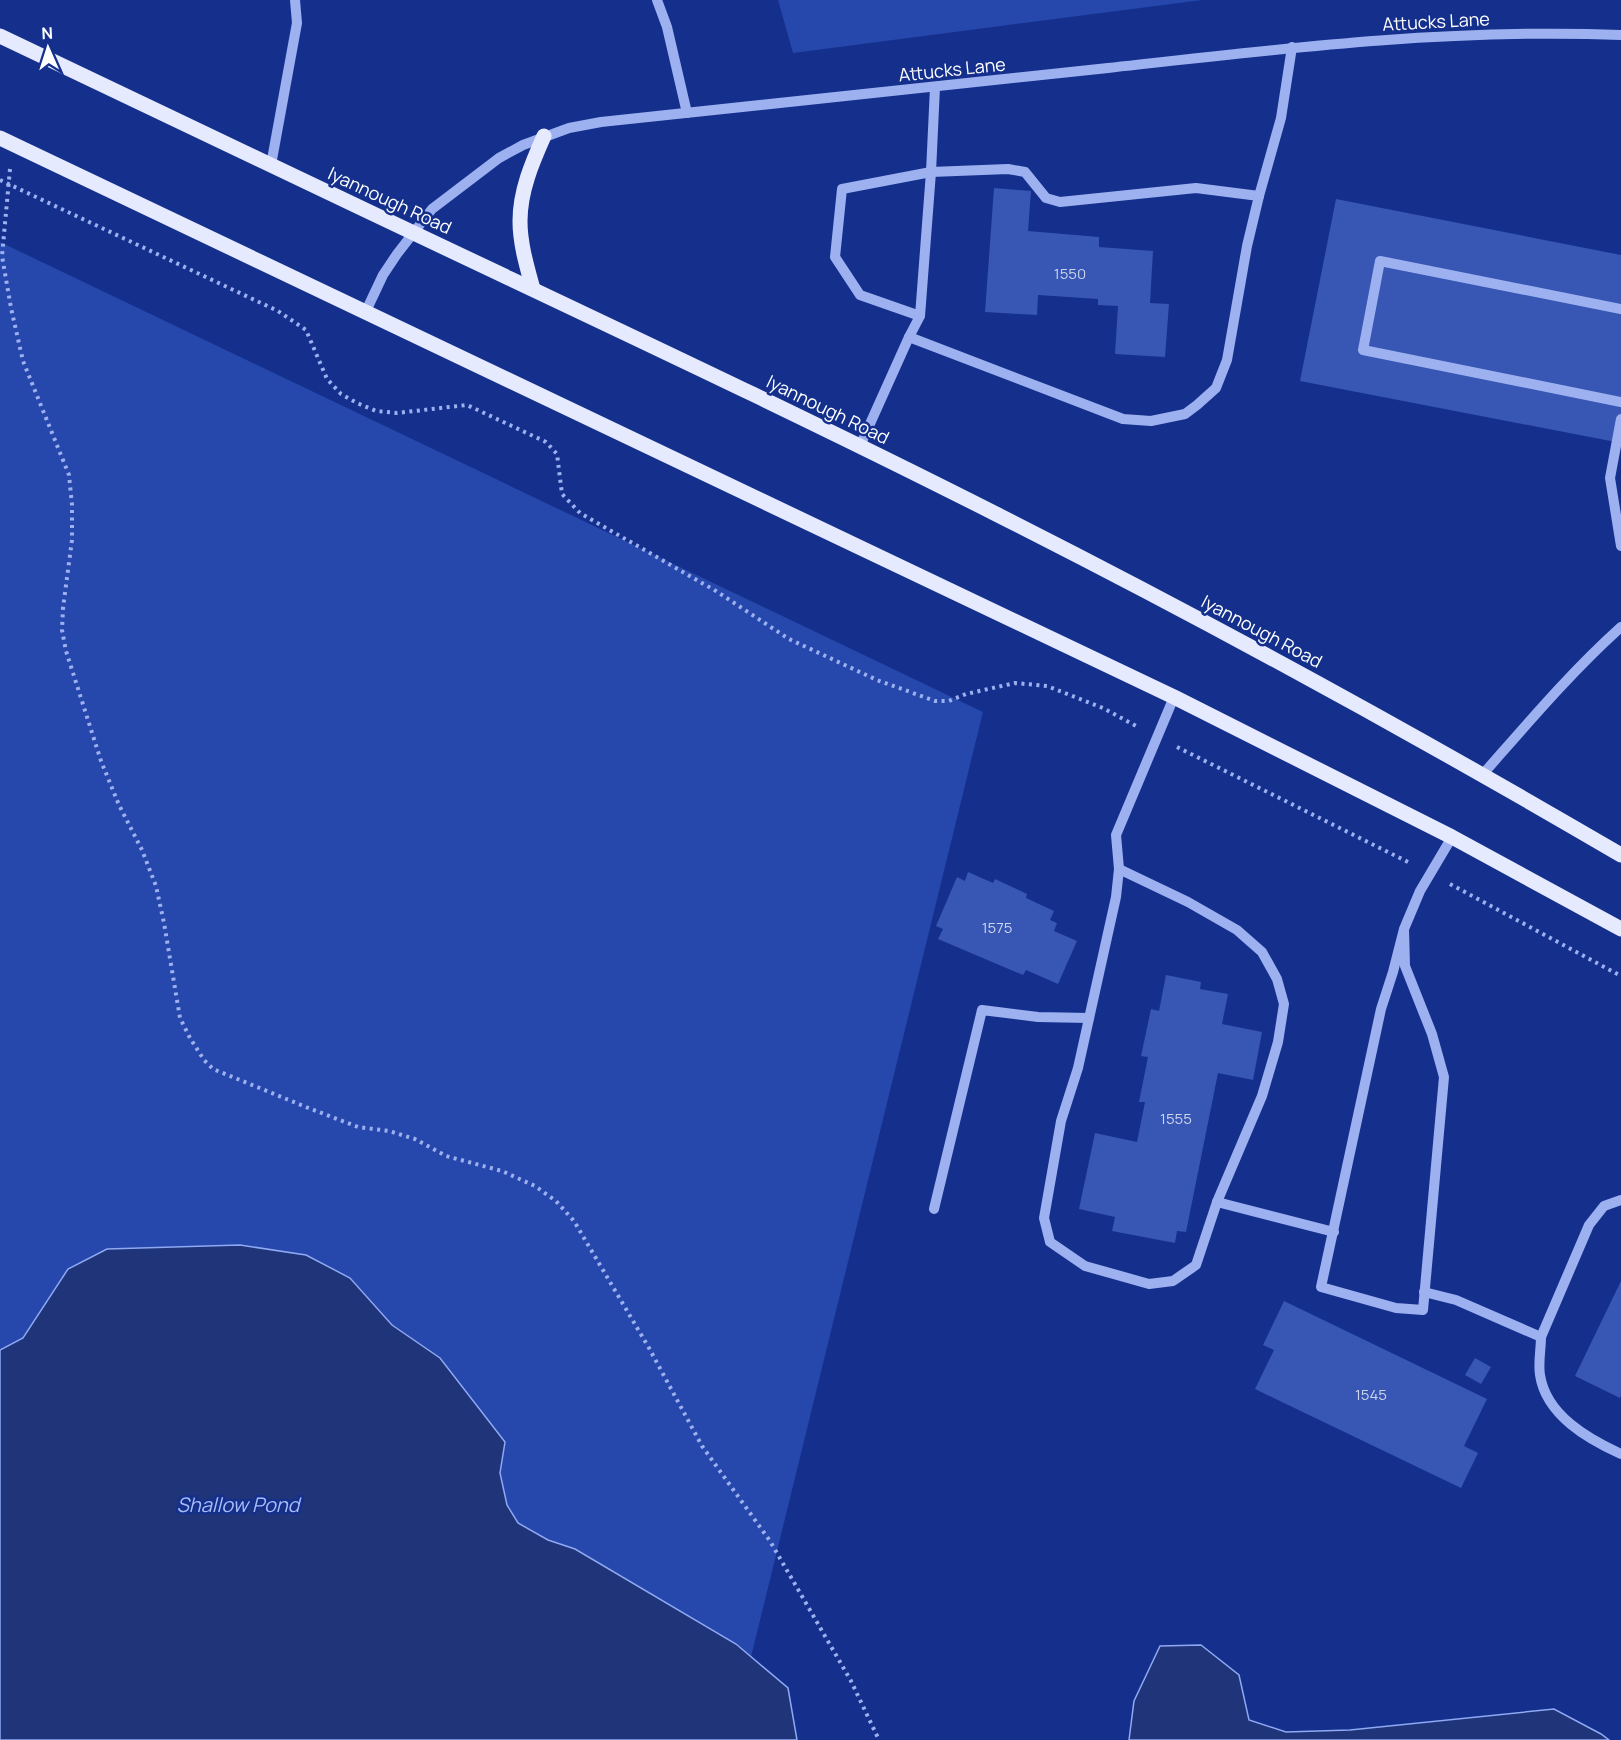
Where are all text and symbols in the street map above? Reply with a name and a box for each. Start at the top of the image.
street label: Attucks Lane [1382,6,1490,36]
north arrow [18,18,78,78]
text: N [41,22,54,44]
street label: Attucks Lane [897,51,1007,87]
street label: Iyannough Road [324,161,456,239]
house number: 1550 [1054,263,1086,284]
street label: Iyannough Road [763,369,893,449]
street label: Iyannough Road [1197,589,1327,673]
house number: 1575 [982,917,1012,938]
house number: 1555 [1160,1108,1192,1129]
house number: 1545 [1355,1384,1387,1405]
water label: Shallow Pond [177,1491,303,1518]

